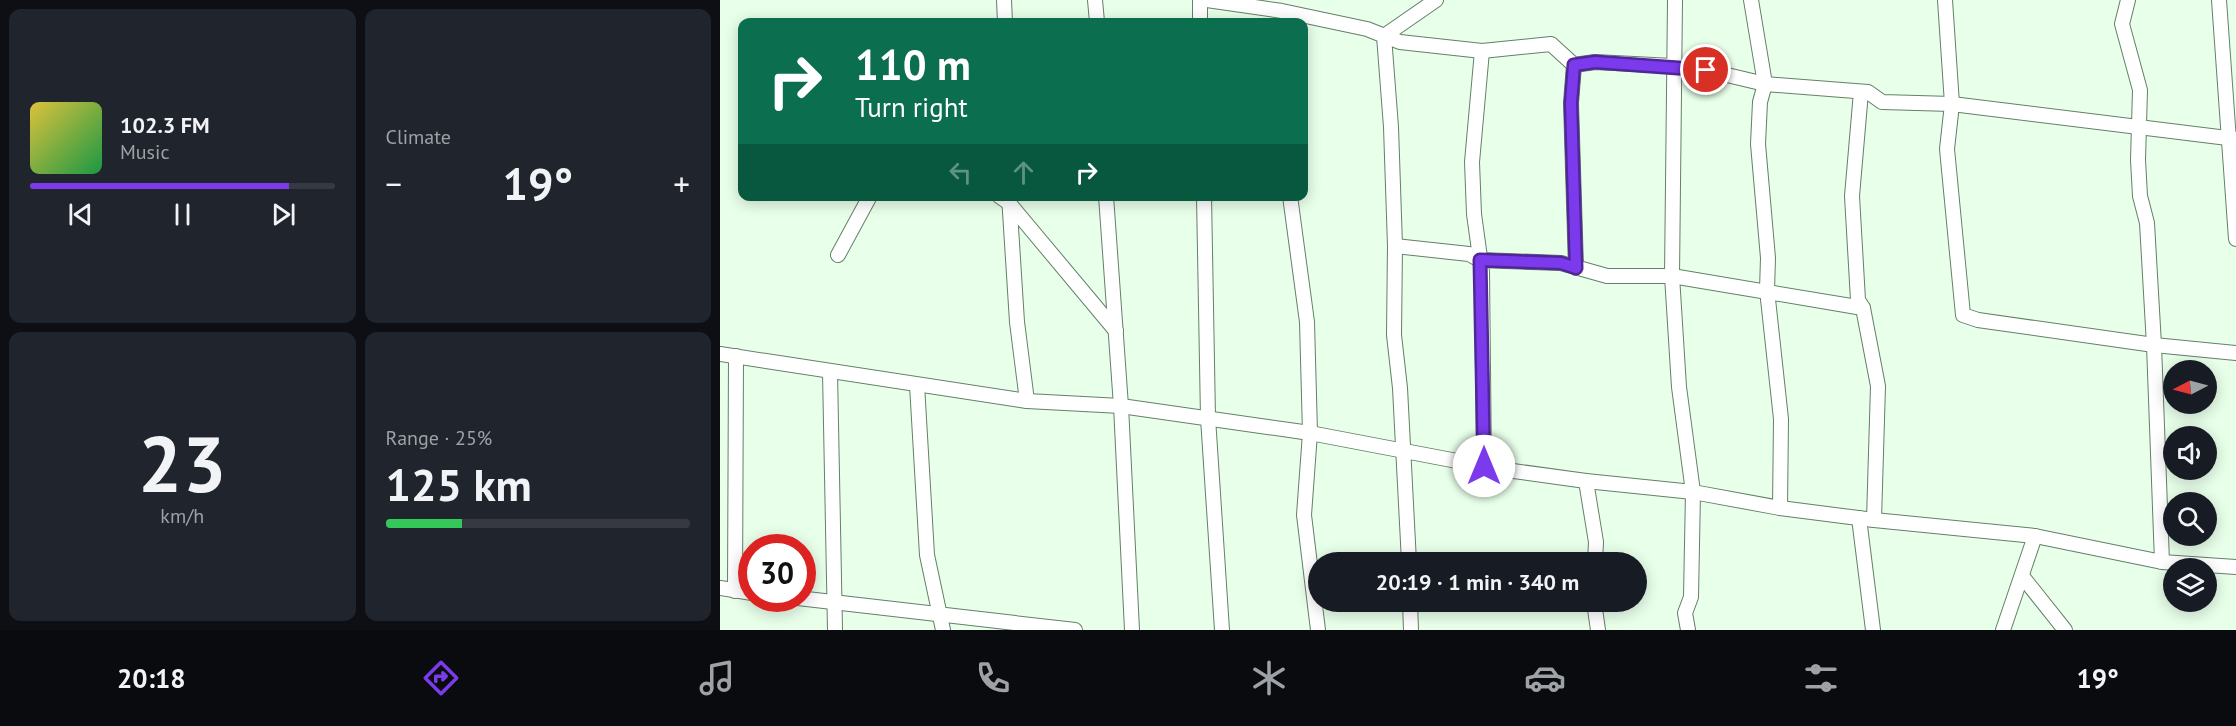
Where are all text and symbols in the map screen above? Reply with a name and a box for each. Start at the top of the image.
text: 110 m [855,37,971,92]
icon: right [756,42,834,120]
pin [1680,44,1731,95]
icon: arrive [1689,53,1722,86]
text: Turn right [855,90,968,124]
text: 102.3 FM [120,111,210,139]
text: Climate [386,124,451,150]
text: Music [120,139,169,165]
text: 19° [502,154,573,212]
icon: left [944,156,977,189]
icon: ahead [1007,156,1040,189]
icon: right [1070,156,1103,189]
text: − [386,162,402,205]
text: + [673,162,690,205]
icon: previous [64,198,97,231]
icon: pause [166,198,199,231]
icon: next [267,198,300,231]
north arrow [2163,360,2217,414]
map controls [2163,360,2217,612]
text: 23 [138,413,226,514]
text: Range · 25% [386,425,492,451]
button: sound [2163,426,2217,480]
position arrow [1452,434,1516,498]
text: 125 km [386,455,532,513]
button: search [2163,492,2217,546]
text: km/h [160,503,204,529]
speed limit sign: 30 [738,534,816,612]
button: layers [2163,558,2217,612]
text: 20:19 · 1 min · 340 m [1376,568,1579,596]
icon: directions [420,657,462,699]
icon: music [696,657,738,699]
icon: phone [972,657,1014,699]
icon: climate [1248,657,1290,699]
icon: car [1524,657,1566,699]
icon: filters [1800,657,1842,699]
text: 20:18 [117,661,186,695]
text: 19° [2076,661,2119,695]

